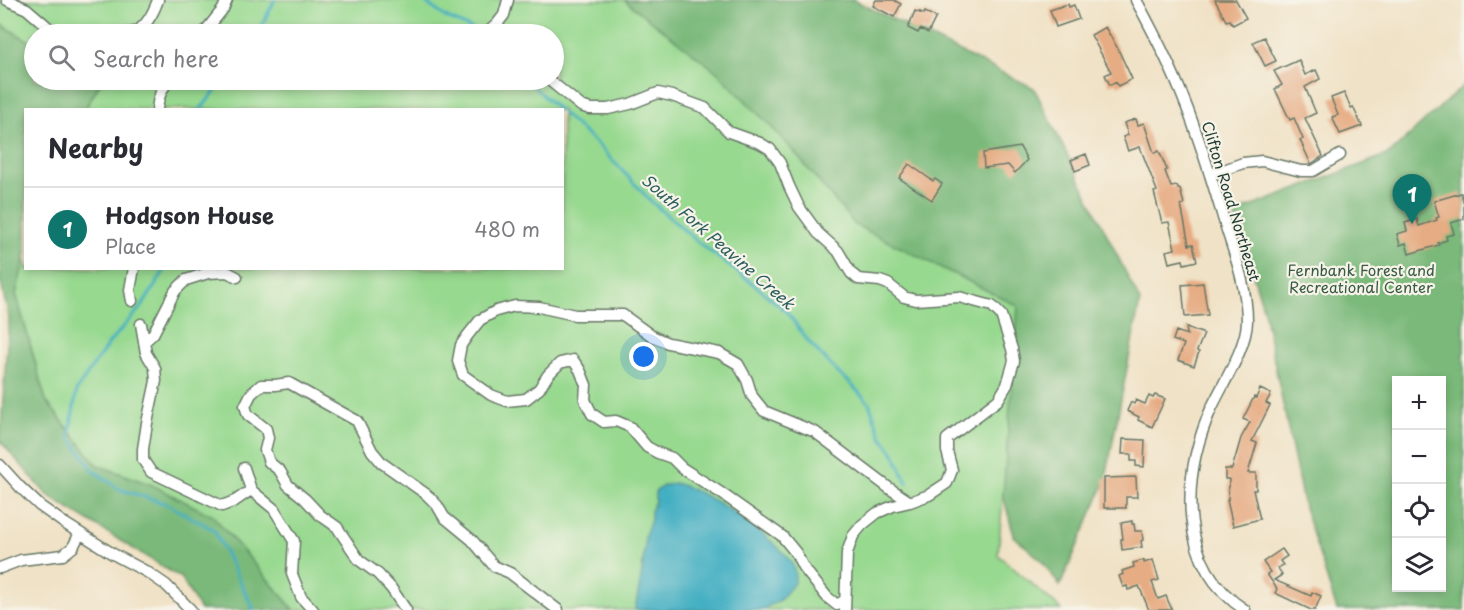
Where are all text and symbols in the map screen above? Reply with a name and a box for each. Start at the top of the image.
search box [24,24,564,90]
icon: search [45,41,78,74]
text: Search here [93,41,219,74]
street label: Clifton Road Northeast [1197,118,1267,284]
text: Nearby [48,128,143,167]
water label: South Fork Peavine Creek [637,168,802,315]
pin: 1 [1392,174,1432,224]
text: Hodgson House [105,198,274,231]
text: 1 [63,214,72,244]
text: 480 m [475,214,540,244]
text: Place [105,231,156,261]
park label: Fernbank Forest and Recreational Center [1287,258,1435,298]
your location [629,342,658,371]
map controls [1392,376,1446,592]
button: + [1392,376,1446,430]
button: − [1392,430,1446,484]
button: locate [1392,484,1446,538]
button: layers [1392,538,1446,592]

